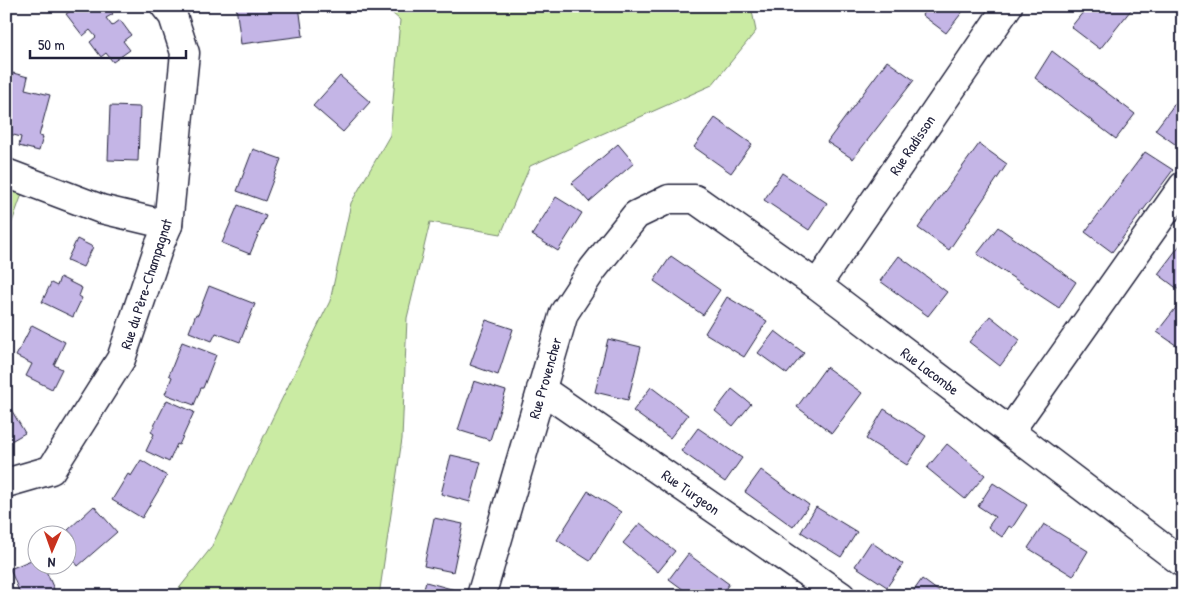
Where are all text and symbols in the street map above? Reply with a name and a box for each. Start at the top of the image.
scale bar [30,28,186,60]
text: 50 m [38,34,65,55]
street label: Rue Radisson [884,111,940,179]
street label: Rue du Père-Champagnat [115,215,177,352]
street label: Rue Provencher [523,335,567,421]
street label: Rue Lacombe [897,342,963,400]
street label: Rue Turgeon [658,464,724,520]
north arrow [28,524,78,574]
text: N [47,554,56,573]

